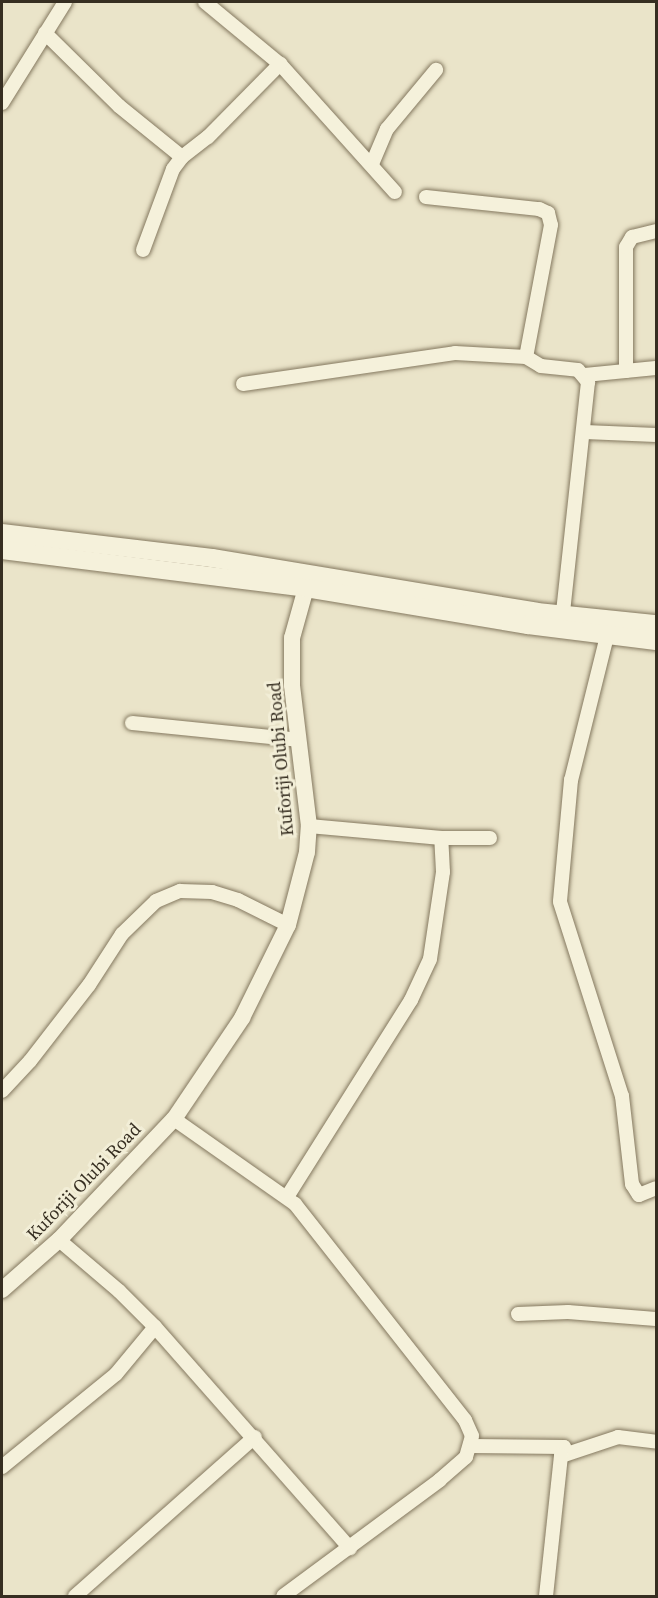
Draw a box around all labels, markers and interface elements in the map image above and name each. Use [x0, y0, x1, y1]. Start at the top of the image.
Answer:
street label: Kuforiji Olubi Road [263, 681, 299, 837]
street label: Kuforiji Olubi Road [22, 1119, 146, 1245]

